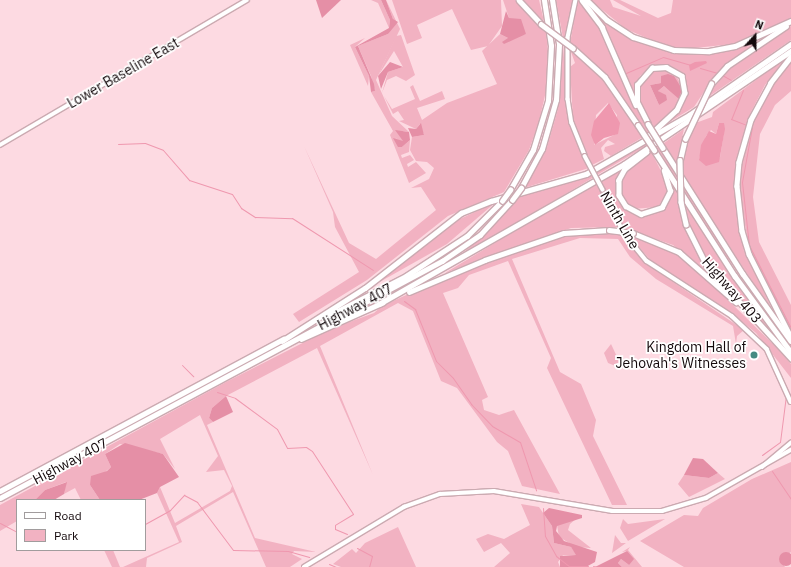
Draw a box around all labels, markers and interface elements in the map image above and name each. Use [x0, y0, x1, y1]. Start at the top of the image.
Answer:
north arrow [735, 16, 775, 56]
text: N [753, 17, 766, 33]
street label: Lower Baseline East [64, 34, 182, 112]
street label: Ninth Line [597, 188, 643, 252]
street label: Highway 403 [699, 253, 765, 327]
street label: Highway 407 [315, 280, 395, 334]
place label: Kingdom Hall of Jehovah's Witnesses [615, 339, 746, 372]
marker: Kingdom Hall of Jehovah's Witnesses [749, 350, 759, 360]
street label: Highway 407 [30, 434, 110, 488]
legend [16, 499, 146, 551]
text: Road [54, 508, 82, 523]
text: Park [54, 528, 78, 543]

